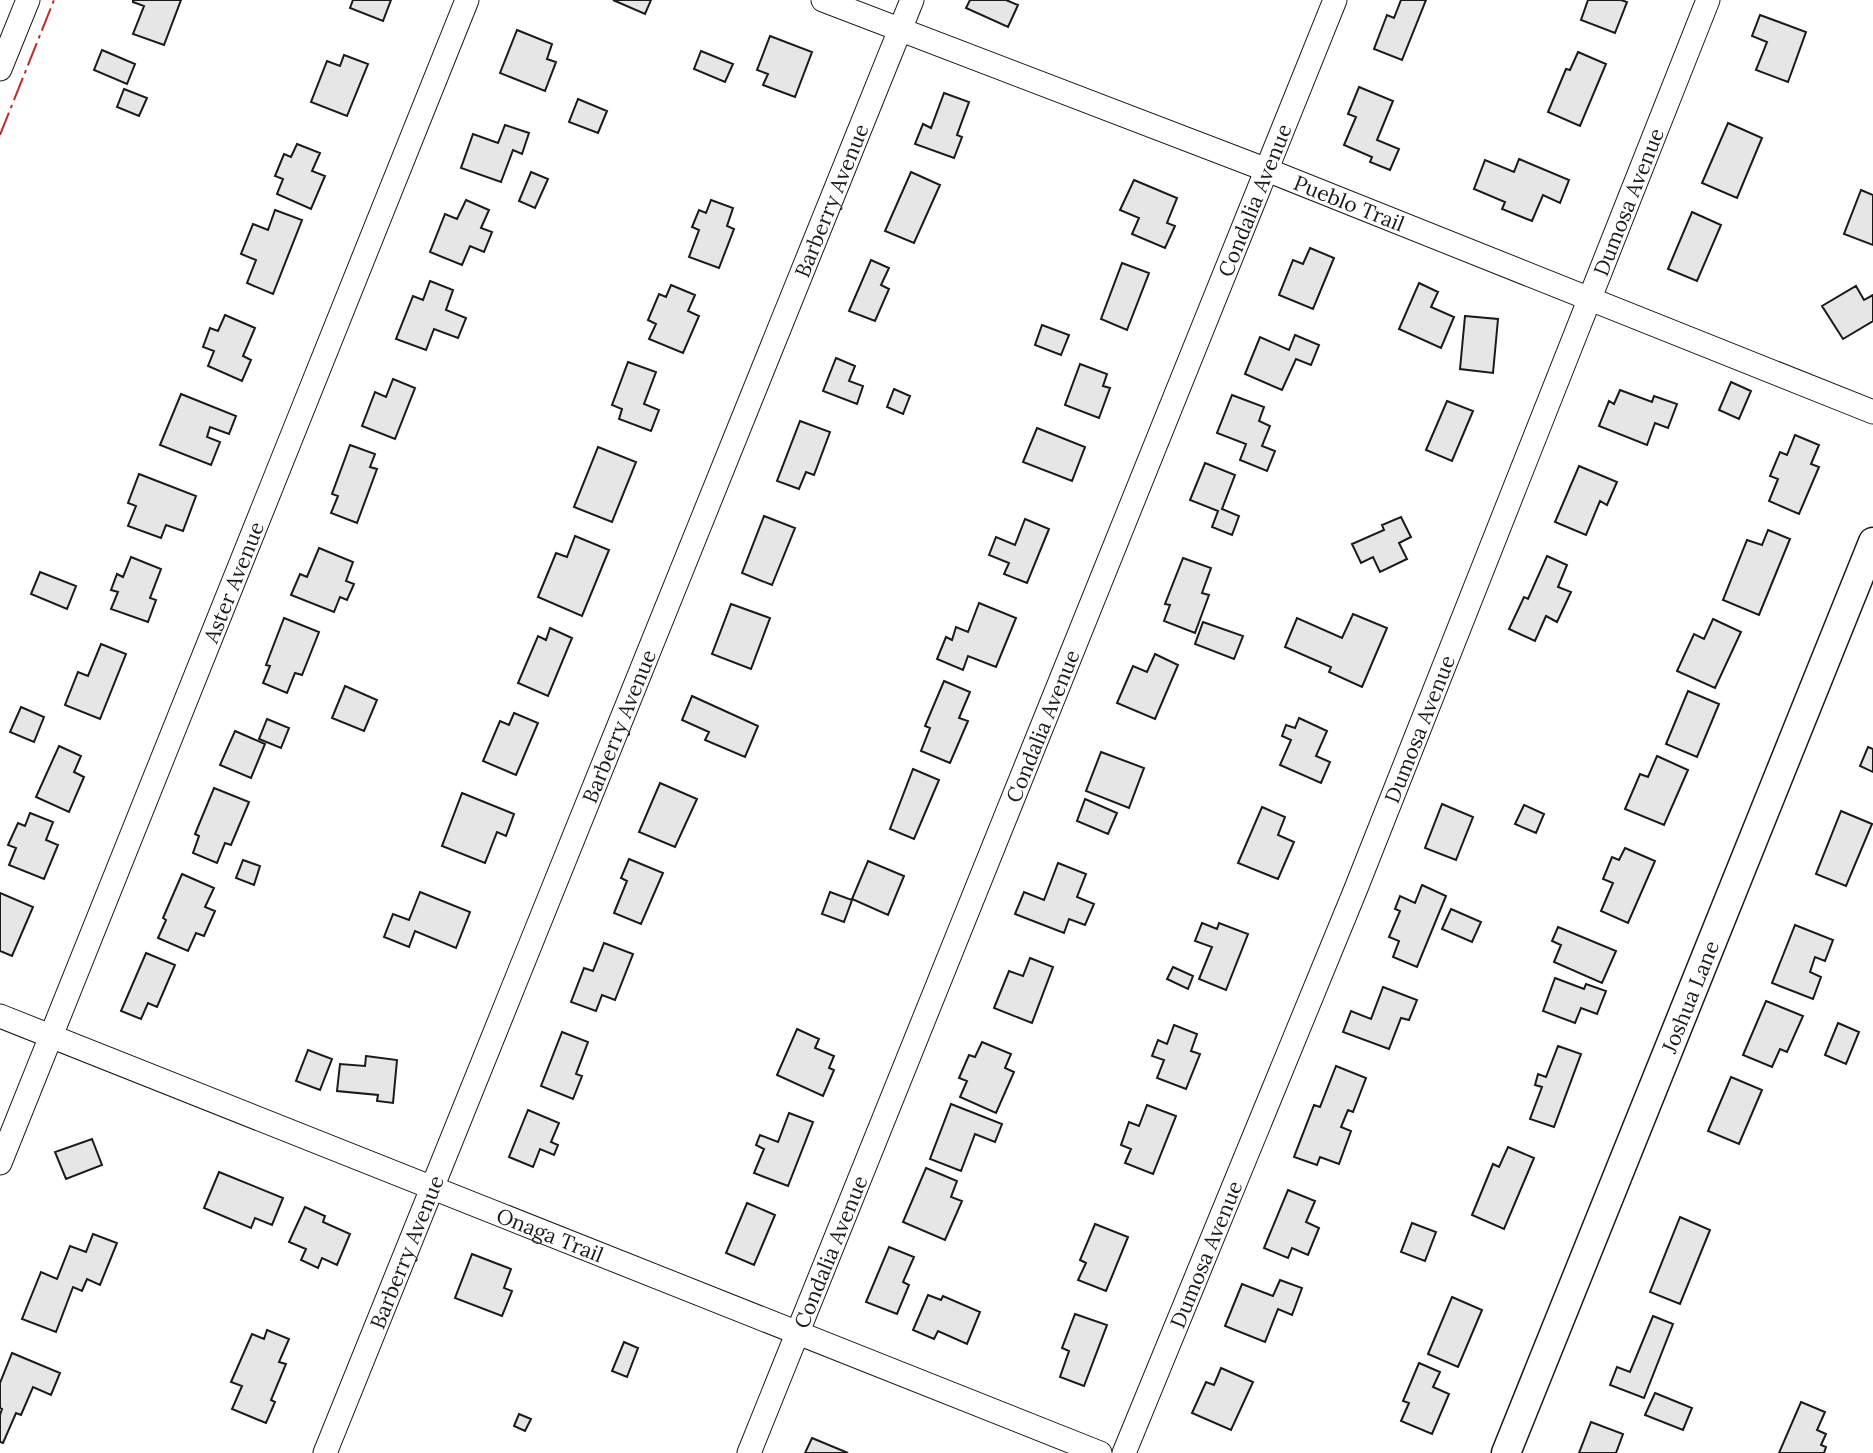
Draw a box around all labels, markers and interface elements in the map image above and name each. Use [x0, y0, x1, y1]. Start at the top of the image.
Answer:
street label: Barberry Avenue [788, 120, 874, 281]
street label: Condalia Avenue [1211, 120, 1297, 280]
street label: Dumosa Avenue [1587, 124, 1669, 280]
street label: Pueblo Trail [1290, 169, 1409, 237]
street label: Aster Avenue [196, 517, 270, 648]
street label: Barberry Avenue [576, 645, 662, 807]
street label: Condalia Avenue [999, 646, 1085, 806]
street label: Dumosa Avenue [1378, 651, 1461, 807]
street label: Joshua Lane [1655, 936, 1725, 1058]
street label: Barberry Avenue [363, 1171, 449, 1332]
street label: Condalia Avenue [787, 1171, 873, 1332]
street label: Dumosa Avenue [1163, 1177, 1248, 1332]
street label: Onaga Trail [493, 1201, 608, 1268]

